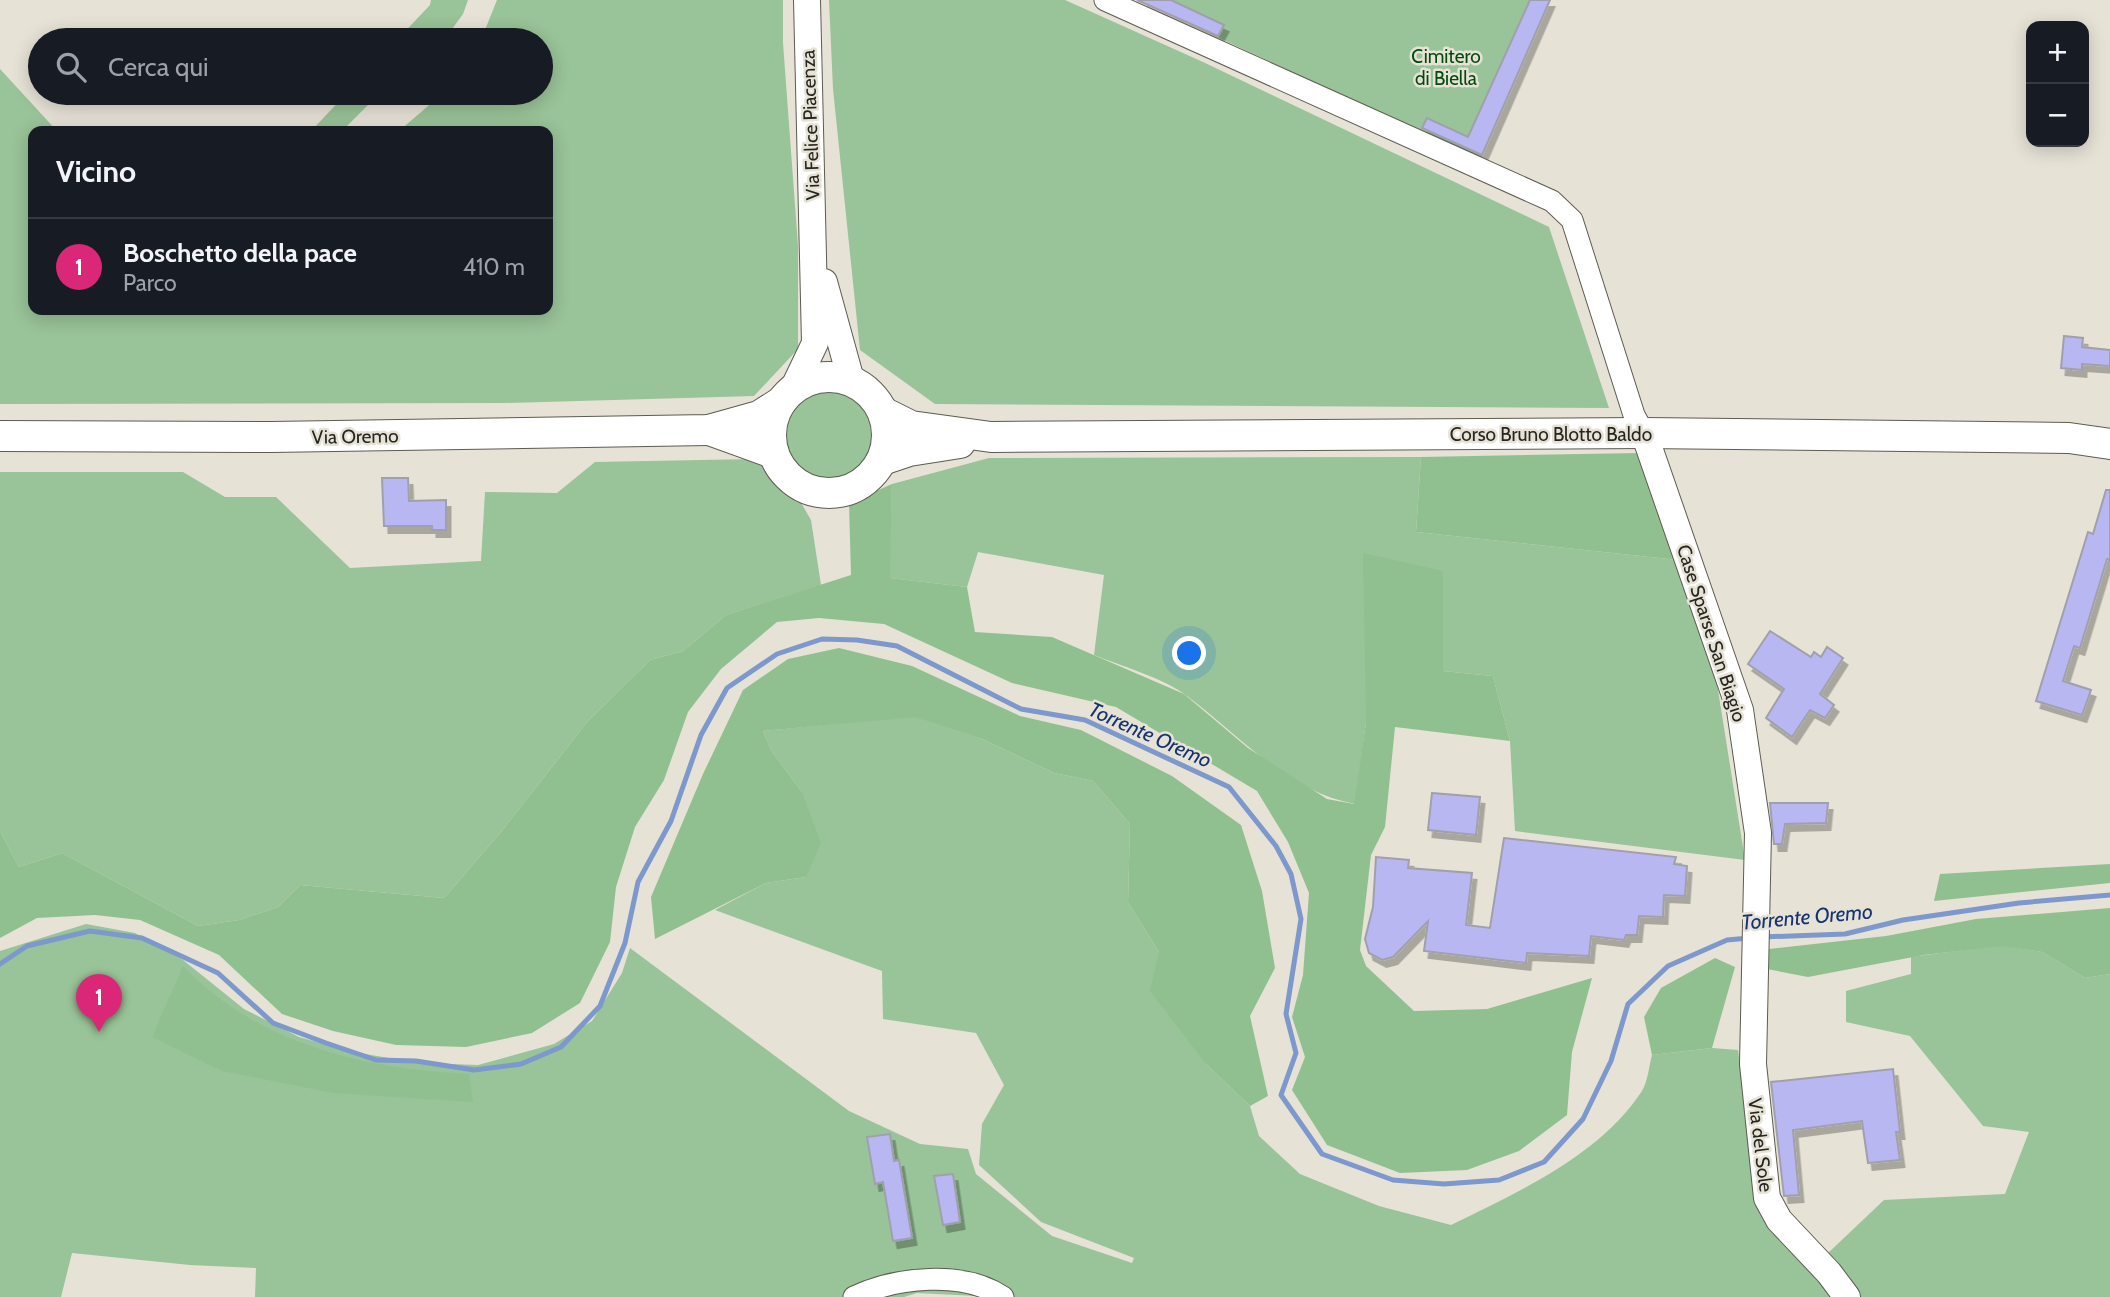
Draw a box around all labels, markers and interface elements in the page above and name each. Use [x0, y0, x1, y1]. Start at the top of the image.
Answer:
map controls [2026, 21, 2089, 147]
button: + [2026, 21, 2089, 84]
search box [28, 28, 553, 105]
park label: Cimitero di Biella [1411, 45, 1481, 90]
icon: search [52, 48, 90, 86]
street label: Via Felice Piacenza [796, 49, 825, 201]
text: Cerca qui [108, 51, 209, 83]
button: − [2026, 84, 2089, 147]
text: Vicino [56, 153, 136, 190]
text: Boschetto della pace [123, 237, 357, 269]
text: 1 [75, 253, 83, 281]
text: 410 m [463, 253, 525, 281]
text: Parco [123, 269, 177, 297]
street label: Corso Bruno Blotto Baldo [1450, 423, 1652, 446]
street label: Via Oremo [311, 424, 399, 449]
street label: Case Sparse San Biagio [1672, 542, 1751, 725]
your location [1172, 636, 1206, 670]
water label: Torrente Oremo [1085, 696, 1215, 773]
water label: Torrente Oremo [1740, 898, 1874, 935]
pin: 1 [76, 974, 122, 1032]
street label: Via del Sole [1743, 1097, 1778, 1194]

